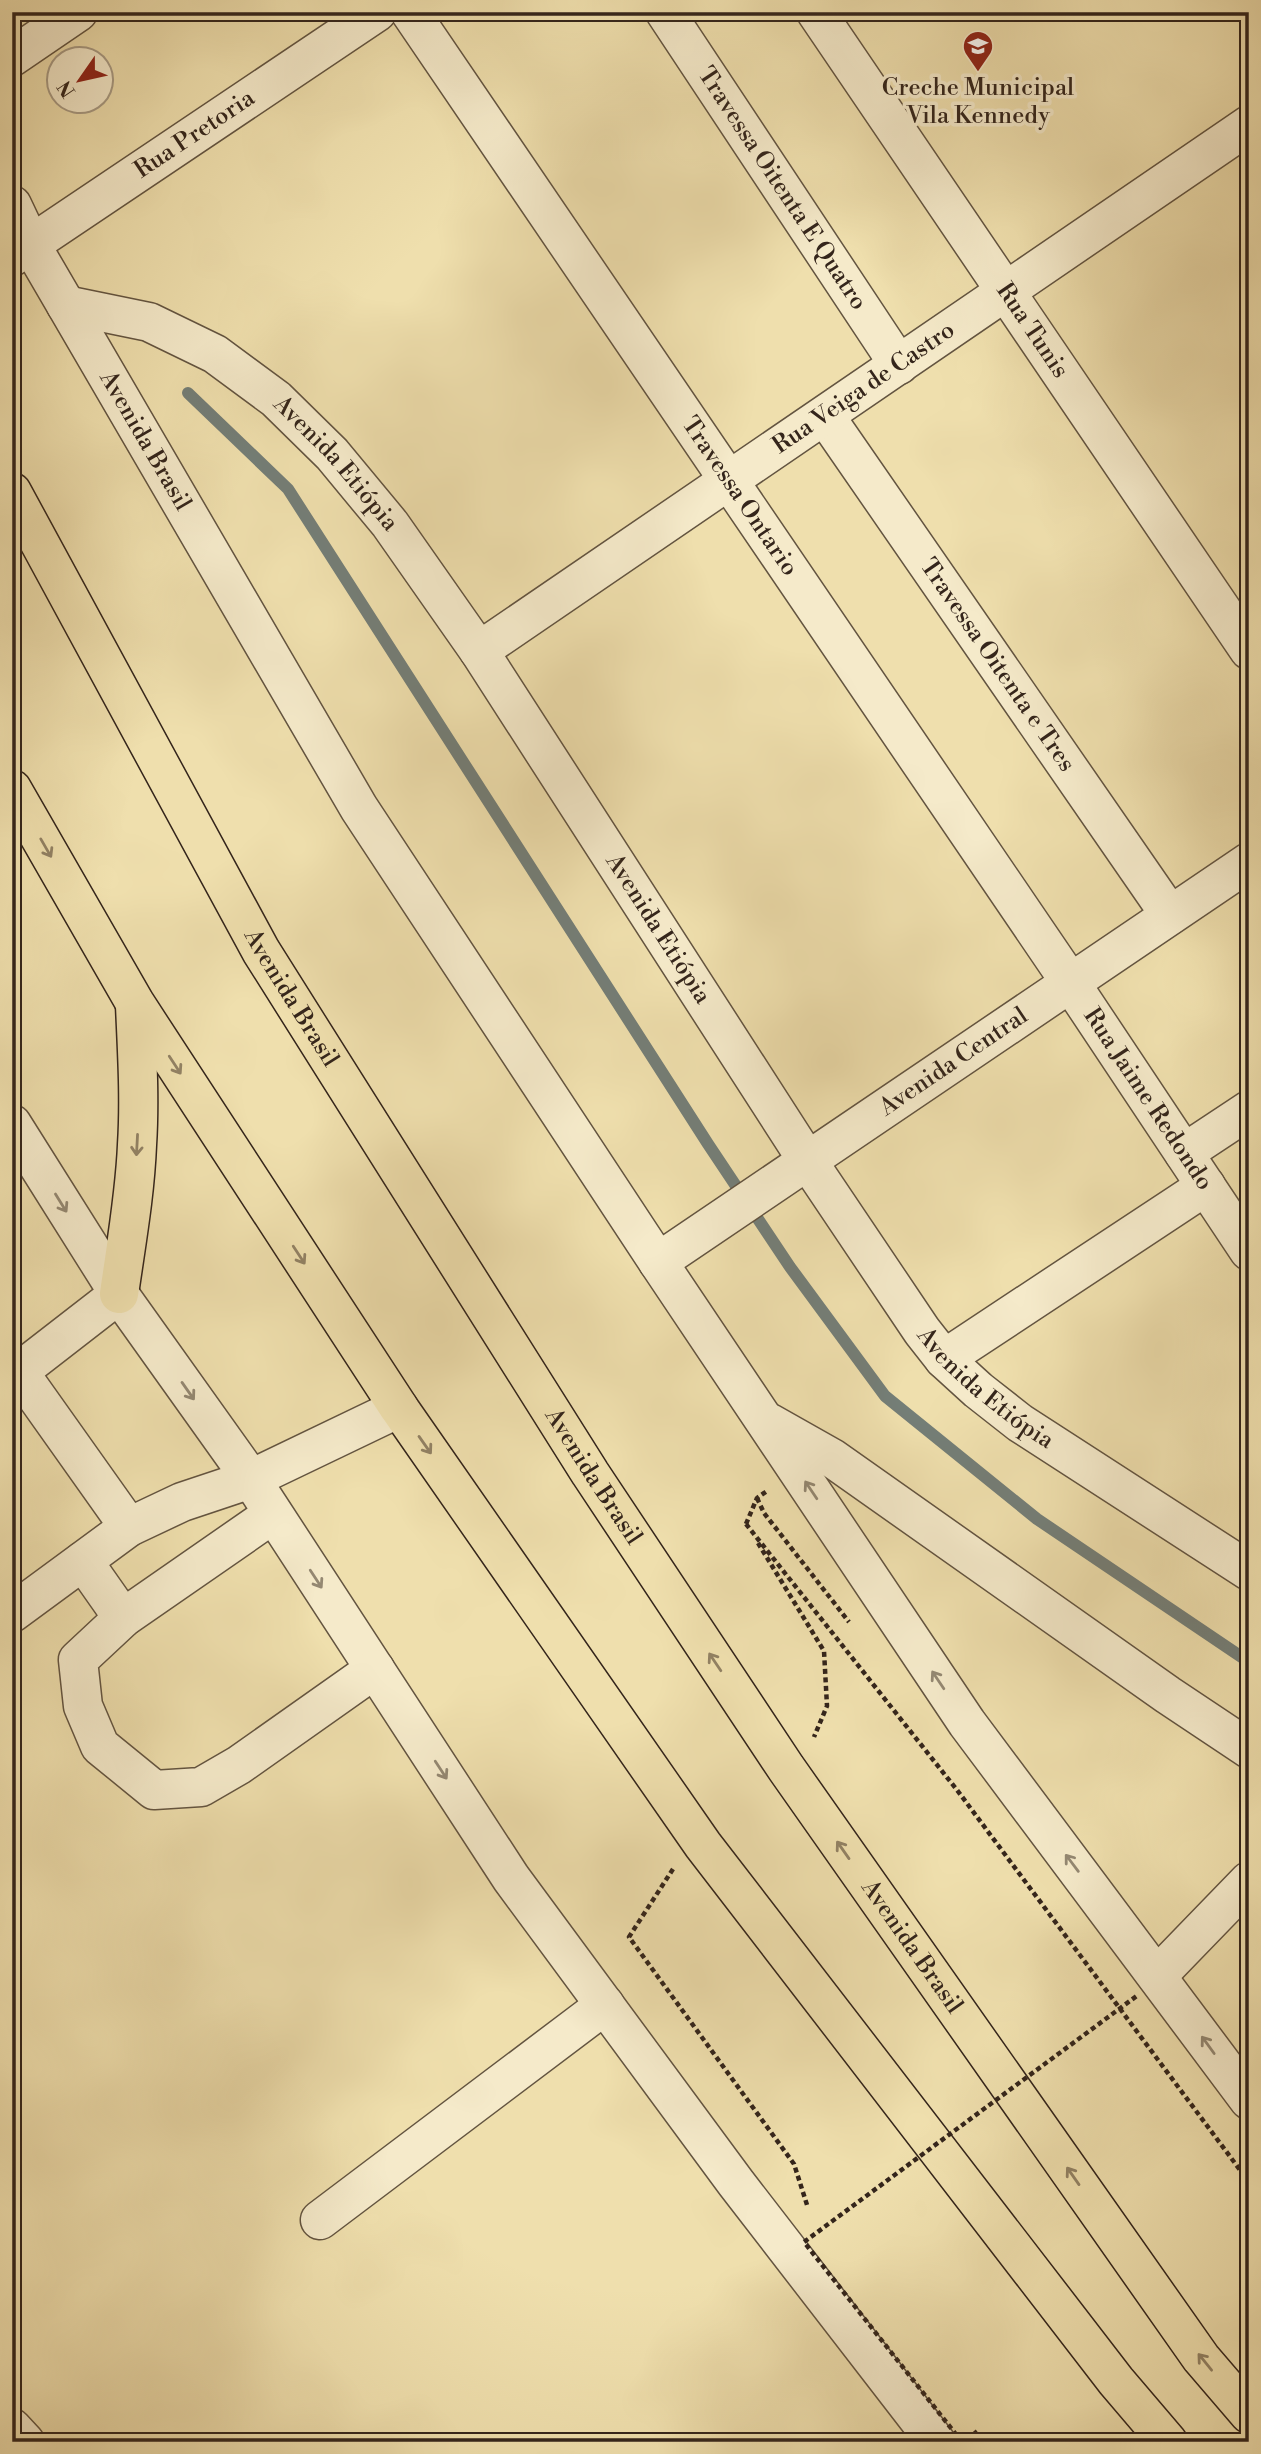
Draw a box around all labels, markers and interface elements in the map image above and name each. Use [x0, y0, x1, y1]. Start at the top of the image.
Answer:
school or university icon: Creche Municipal Vila Kennedy [961, 29, 995, 73]
north arrow [46, 46, 116, 116]
street label: Travessa Oitenta E Quatro [691, 61, 873, 316]
place label: Creche Municipal Vila Kennedy [882, 73, 1074, 131]
text: N [53, 76, 81, 102]
street label: Rua Pretoria [129, 83, 261, 186]
street label: Rua Tunis [989, 277, 1075, 384]
street label: Rua Veiga de Castro [767, 315, 961, 461]
street label: Avenida Brasil [92, 365, 198, 516]
street label: Avenida Etiópia [266, 389, 405, 538]
street label: Travessa Ontario [675, 411, 804, 582]
street label: Travessa Oitenta e Tres [913, 553, 1082, 778]
one-way arrow [39, 838, 53, 858]
street label: Avenida Etiópia [598, 847, 718, 1010]
street label: Avenida Brasil [237, 923, 345, 1073]
street label: Avenida Central [873, 1001, 1034, 1123]
street label: Rua Jaime Redondo [1077, 1002, 1219, 1196]
one-way arrow [168, 1055, 183, 1074]
one-way arrow [130, 1133, 143, 1156]
one-way arrow [54, 1193, 69, 1212]
one-way arrow [293, 1245, 307, 1265]
street label: Avenida Etiópia [909, 1321, 1060, 1456]
one-way arrow [181, 1381, 196, 1400]
street label: Avenida Brasil [538, 1402, 649, 1551]
one-way arrow [418, 1435, 432, 1454]
one-way arrow [804, 1481, 818, 1501]
one-way arrow [310, 1569, 324, 1589]
one-way arrow [708, 1653, 723, 1672]
one-way arrow [931, 1670, 945, 1690]
one-way arrow [434, 1760, 448, 1779]
one-way arrow [836, 1841, 850, 1860]
one-way arrow [1065, 1854, 1080, 1873]
street label: Avenida Brasil [854, 1873, 969, 2020]
one-way arrow [1201, 2037, 1216, 2055]
one-way arrow [1066, 2167, 1080, 2186]
one-way arrow [1197, 2353, 1212, 2371]

